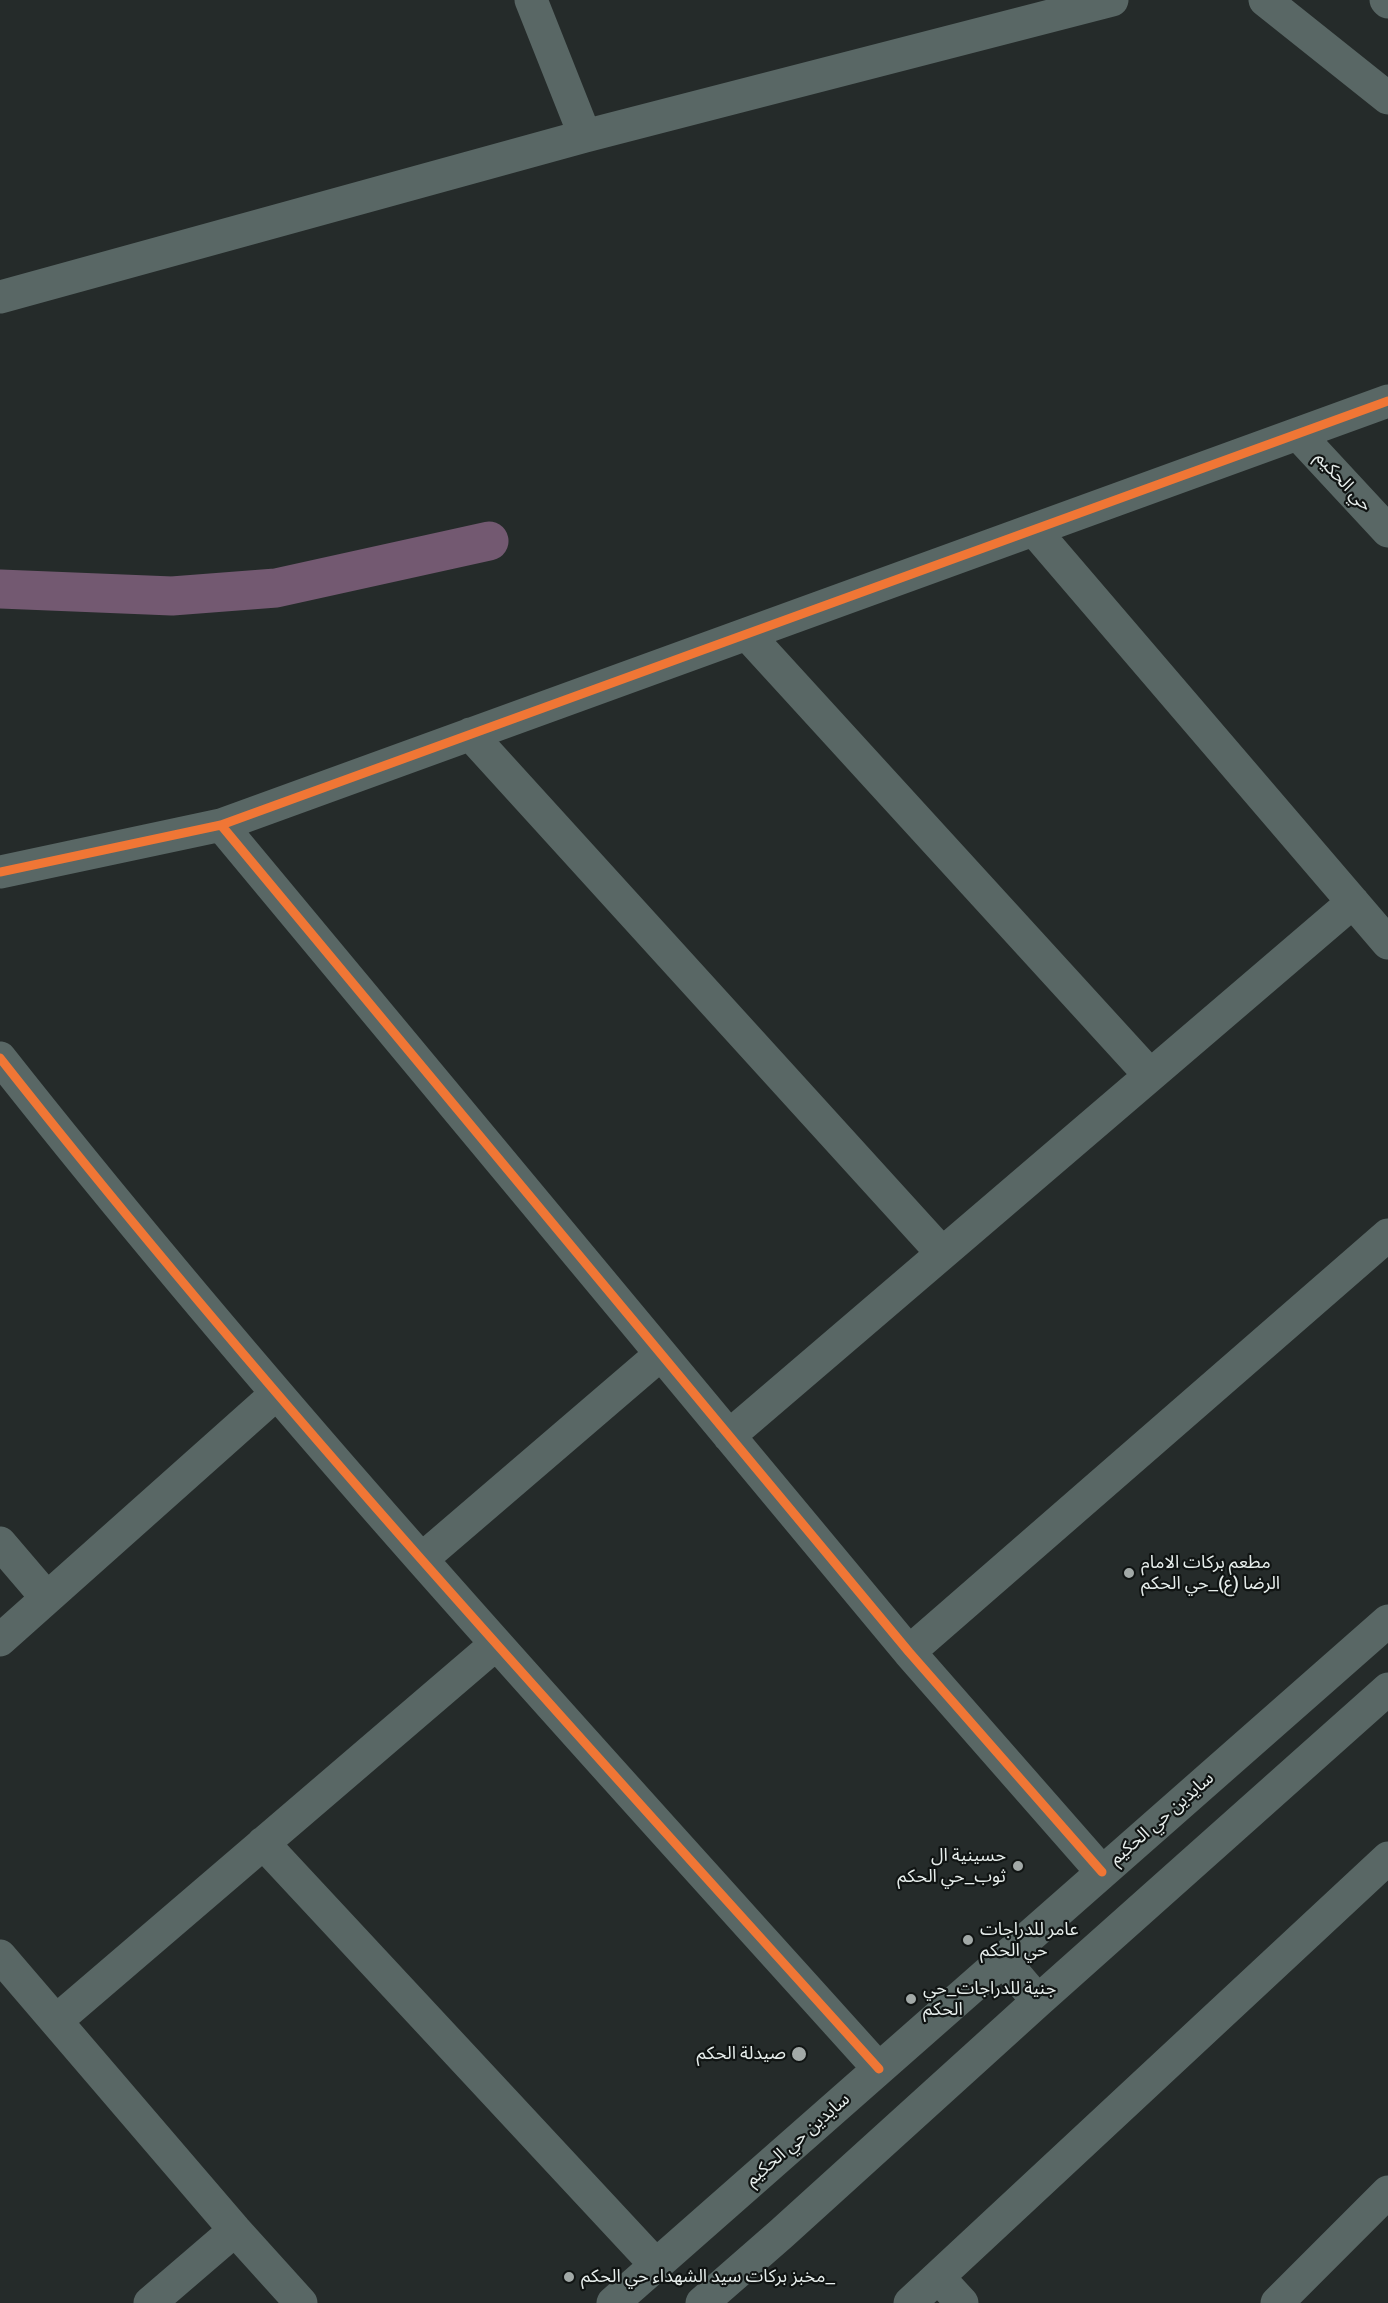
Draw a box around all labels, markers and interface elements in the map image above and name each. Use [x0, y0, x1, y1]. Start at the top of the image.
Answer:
street label: حي الحكيم [1310, 447, 1376, 517]
place label: مطعم بركات الامام الرضا (ع)_حي الحكم [1141, 1552, 1280, 1594]
marker: مطعم بركات الامام الرضا (ع)_حي الحكم [1122, 1566, 1136, 1580]
street label: سايدين حي الحكيم [1105, 1768, 1219, 1870]
place label: حسينية ال ثوب_حي الحكم [897, 1845, 1006, 1888]
marker: حسينية ال ثوب_حي الحكم [1011, 1859, 1025, 1873]
place label: عامر للدراجات حي الحكم [980, 1919, 1079, 1962]
marker: عامر للدراجات حي الحكم [961, 1933, 975, 1947]
place label: جنية للدراجات_حي الحكم [923, 1978, 1056, 2020]
marker: جنية للدراجات_حي الحكم [904, 1992, 918, 2006]
place label: صيدلة الحكم [696, 2043, 786, 2065]
marker: صيدلة الحكم [790, 2045, 808, 2063]
street label: سايدين حي الحكيم [741, 2089, 855, 2191]
place label: مخبز بركات سيد الشهداء حي الحكم_ [581, 2266, 835, 2288]
marker: مخبز بركات سيد الشهداء حي الحكم_ [562, 2270, 576, 2284]

